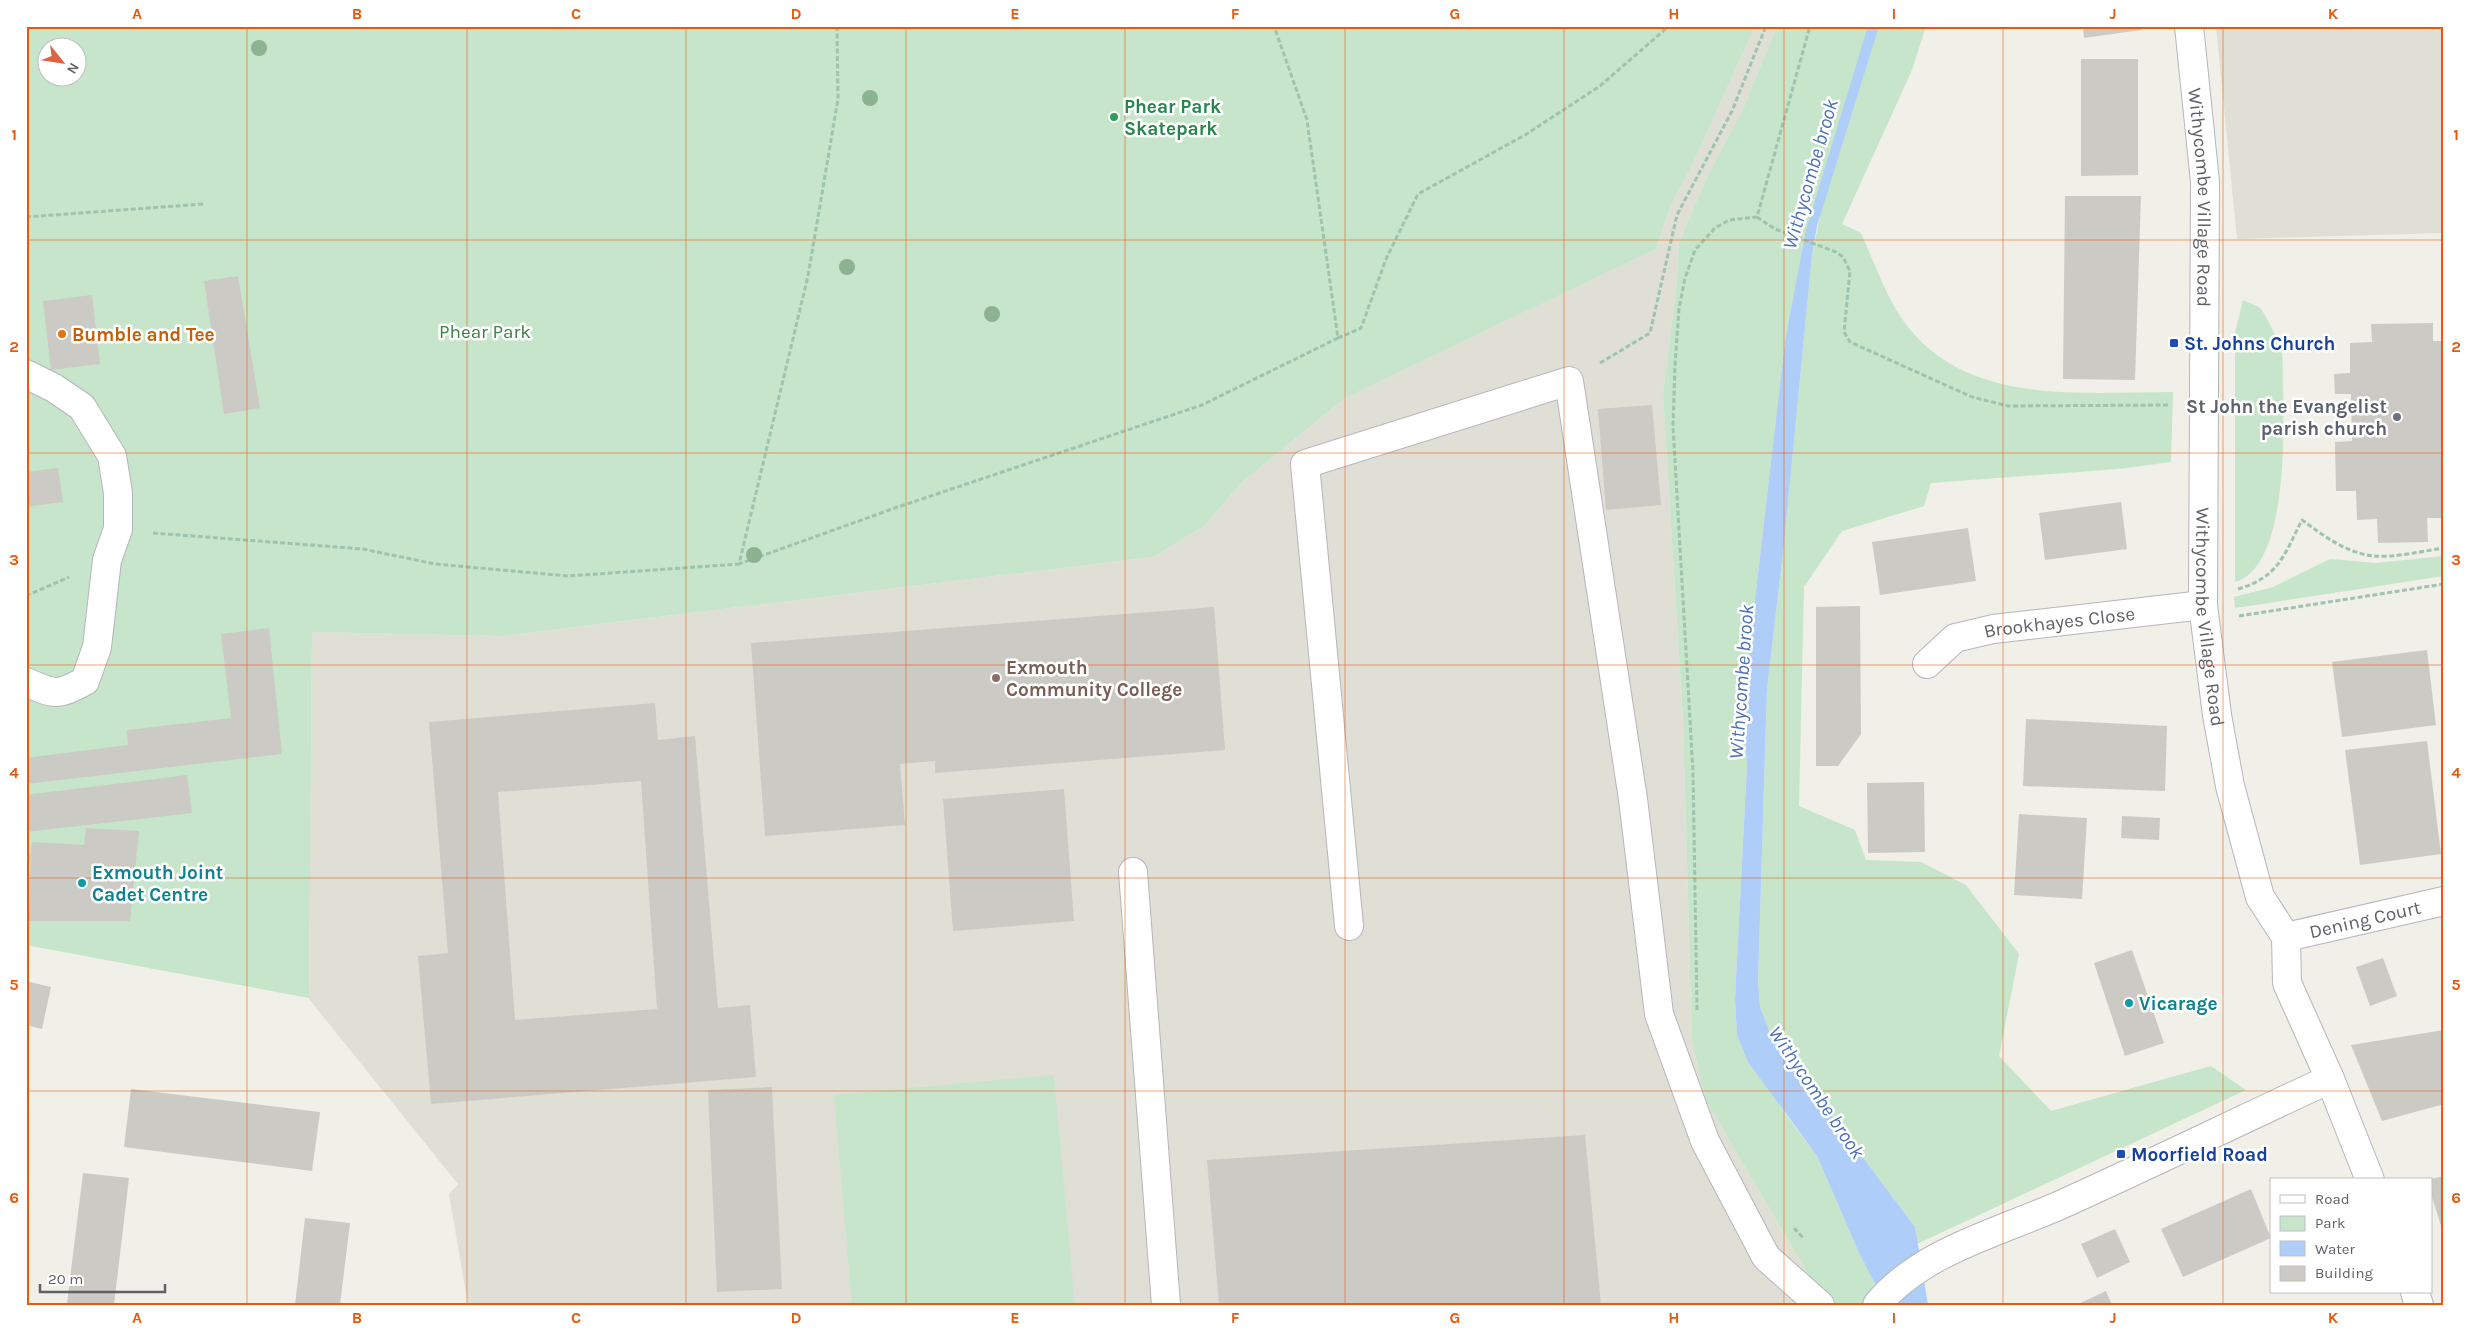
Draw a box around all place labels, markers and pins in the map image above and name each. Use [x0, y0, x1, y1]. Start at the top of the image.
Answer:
place label: Phear Park Skatepark [1124, 96, 1221, 140]
marker: Phear Park Skatepark [1108, 111, 1120, 123]
place label: Bumble and Tee [72, 324, 215, 346]
marker: Bumble and Tee [56, 328, 68, 340]
place label: St. Johns Church [2184, 333, 2335, 355]
marker: St. Johns Church [2168, 337, 2180, 349]
place label: St John the Evangelist parish church [2186, 396, 2387, 440]
marker: St John the Evangelist parish church [2391, 411, 2403, 423]
place label: Exmouth Community College [1006, 657, 1182, 701]
marker: Exmouth Community College [990, 672, 1002, 684]
place label: Exmouth Joint Cadet Centre [92, 862, 223, 906]
marker: Exmouth Joint Cadet Centre [76, 877, 88, 889]
place label: Vicarage [2139, 993, 2218, 1015]
marker: Vicarage [2123, 997, 2135, 1009]
place label: Moorfield Road [2131, 1144, 2268, 1166]
marker: Moorfield Road [2115, 1148, 2127, 1160]

